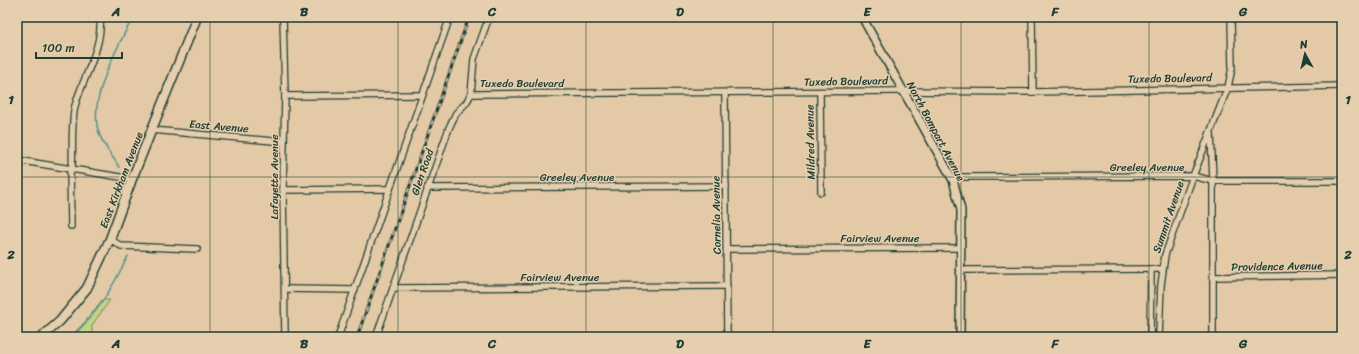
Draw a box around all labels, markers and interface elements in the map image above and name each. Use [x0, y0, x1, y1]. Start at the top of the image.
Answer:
text: A [111, 0, 120, 23]
text: B [300, 0, 309, 23]
text: C [487, 0, 497, 23]
text: D [676, 0, 684, 23]
text: E [863, 0, 872, 23]
text: F [1050, 0, 1059, 23]
text: G [1238, 0, 1248, 23]
scale bar [36, 34, 122, 60]
north arrow [1285, 34, 1325, 74]
text: N [1298, 35, 1309, 55]
text: 100 m [42, 37, 75, 59]
street label: Tuxedo Boulevard [1128, 68, 1213, 89]
street label: Tuxedo Boulevard [804, 71, 889, 92]
street label: Tuxedo Boulevard [480, 74, 565, 93]
street label: North Bompart Avenue [901, 78, 970, 185]
text: 1 [8, 88, 14, 111]
text: 1 [1345, 88, 1351, 111]
street label: Mildred Avenue [800, 104, 821, 180]
street label: East Avenue [188, 114, 250, 139]
street label: East Kirkham Avenue [94, 128, 149, 231]
street label: Lafayette Avenue [265, 134, 284, 220]
street label: Glen Road [406, 145, 440, 198]
street label: Greeley Avenue [1110, 158, 1185, 177]
street label: Greeley Avenue [540, 168, 615, 187]
street label: Cornelia Avenue [706, 175, 727, 254]
street label: Summit Avenue [1147, 178, 1190, 256]
street label: Fairview Avenue [841, 229, 920, 248]
text: 2 [6, 243, 15, 266]
text: 2 [1343, 243, 1352, 266]
street label: Providence Avenue [1231, 256, 1323, 277]
street label: Fairview Avenue [521, 268, 600, 287]
text: A [111, 332, 120, 354]
text: B [300, 332, 309, 354]
text: C [487, 332, 497, 354]
text: D [676, 332, 684, 354]
text: E [863, 332, 872, 354]
text: F [1050, 332, 1059, 354]
text: G [1238, 332, 1248, 354]

